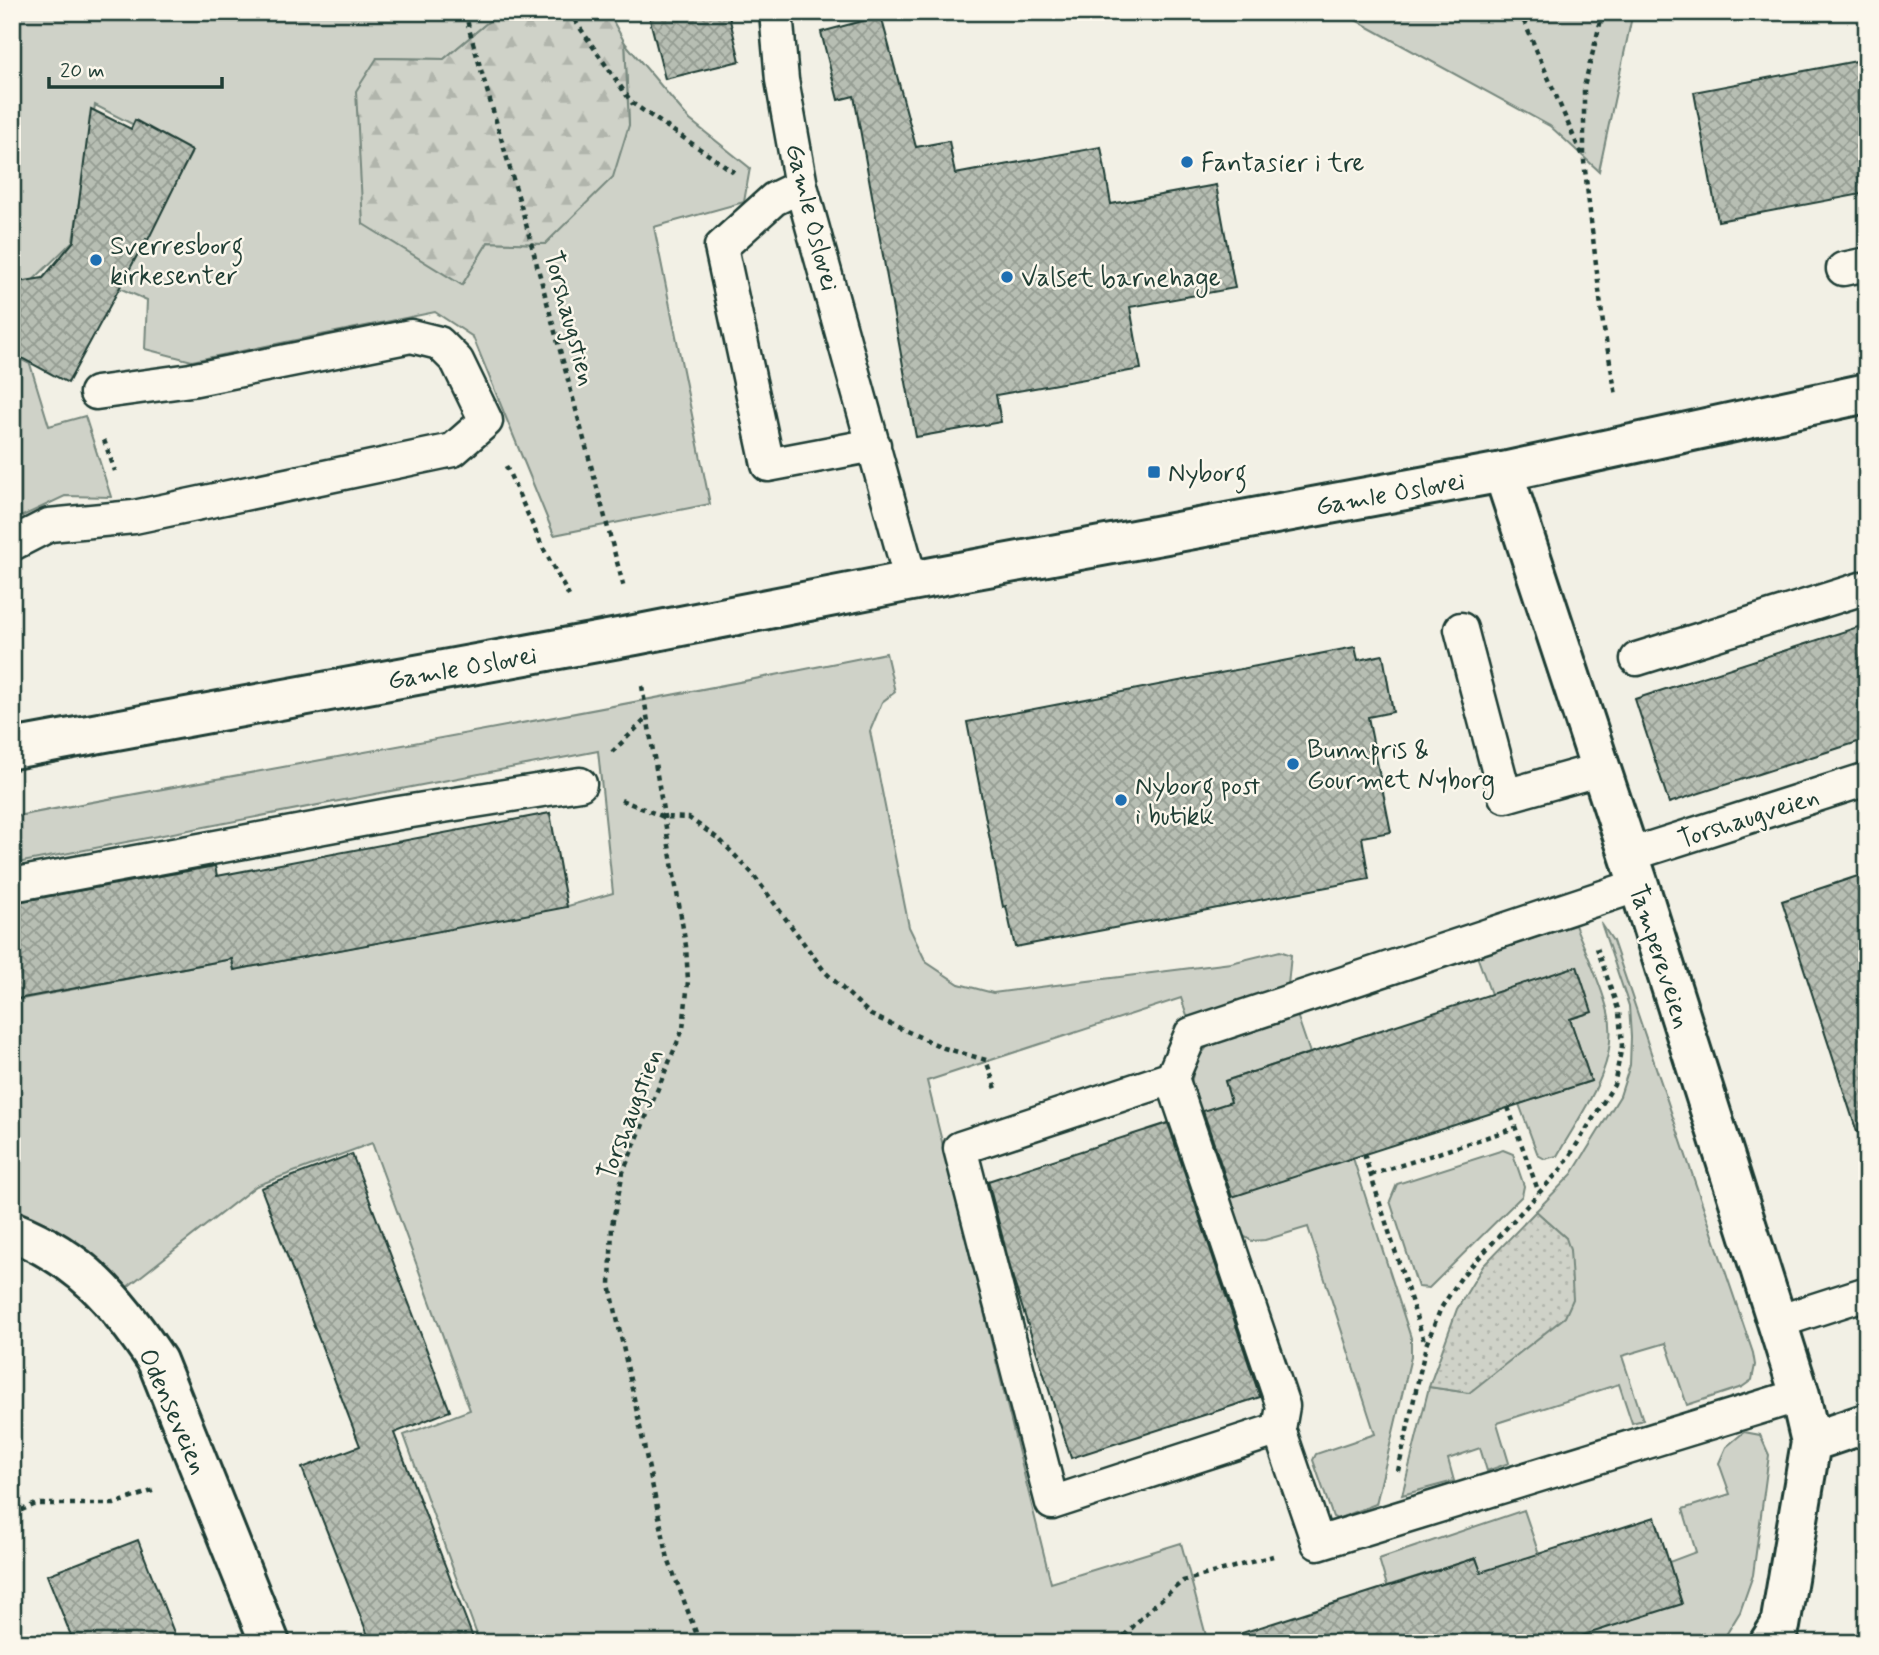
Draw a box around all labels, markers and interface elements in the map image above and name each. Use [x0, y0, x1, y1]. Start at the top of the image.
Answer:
scale bar [49, 46, 222, 90]
text: 20 m [60, 57, 105, 85]
street label: Gamle Oslovei [776, 140, 846, 295]
place label: Fantasier i tre [1201, 147, 1365, 181]
marker: Fantasier i tre [1179, 154, 1195, 170]
place label: Sverresborg kirkesenter [110, 230, 243, 294]
street label: Torshaugstien [535, 247, 603, 390]
marker: Sverresborg kirkesenter [88, 252, 104, 268]
place label: Valset barnehage [1021, 262, 1221, 298]
marker: Valset barnehage [999, 269, 1015, 285]
place label: Nyborg [1168, 457, 1247, 494]
marker: Nyborg [1146, 464, 1162, 480]
street label: Gamle Oslovei [1313, 465, 1468, 525]
street label: Gamle Oslovei [385, 639, 540, 699]
place label: Bunnpris & Gourmet Nyborg [1307, 734, 1495, 800]
marker: Bunnpris & Gourmet Nyborg [1285, 756, 1301, 772]
place label: Nyborg post i butikk [1135, 770, 1260, 834]
street label: Torshaugveien [1674, 780, 1823, 858]
marker: Nyborg post i butikk [1113, 792, 1129, 808]
street label: Tampereveien [1620, 880, 1698, 1033]
street label: Torshaugstien [590, 1044, 672, 1185]
street label: Odenseveien [129, 1344, 215, 1480]

